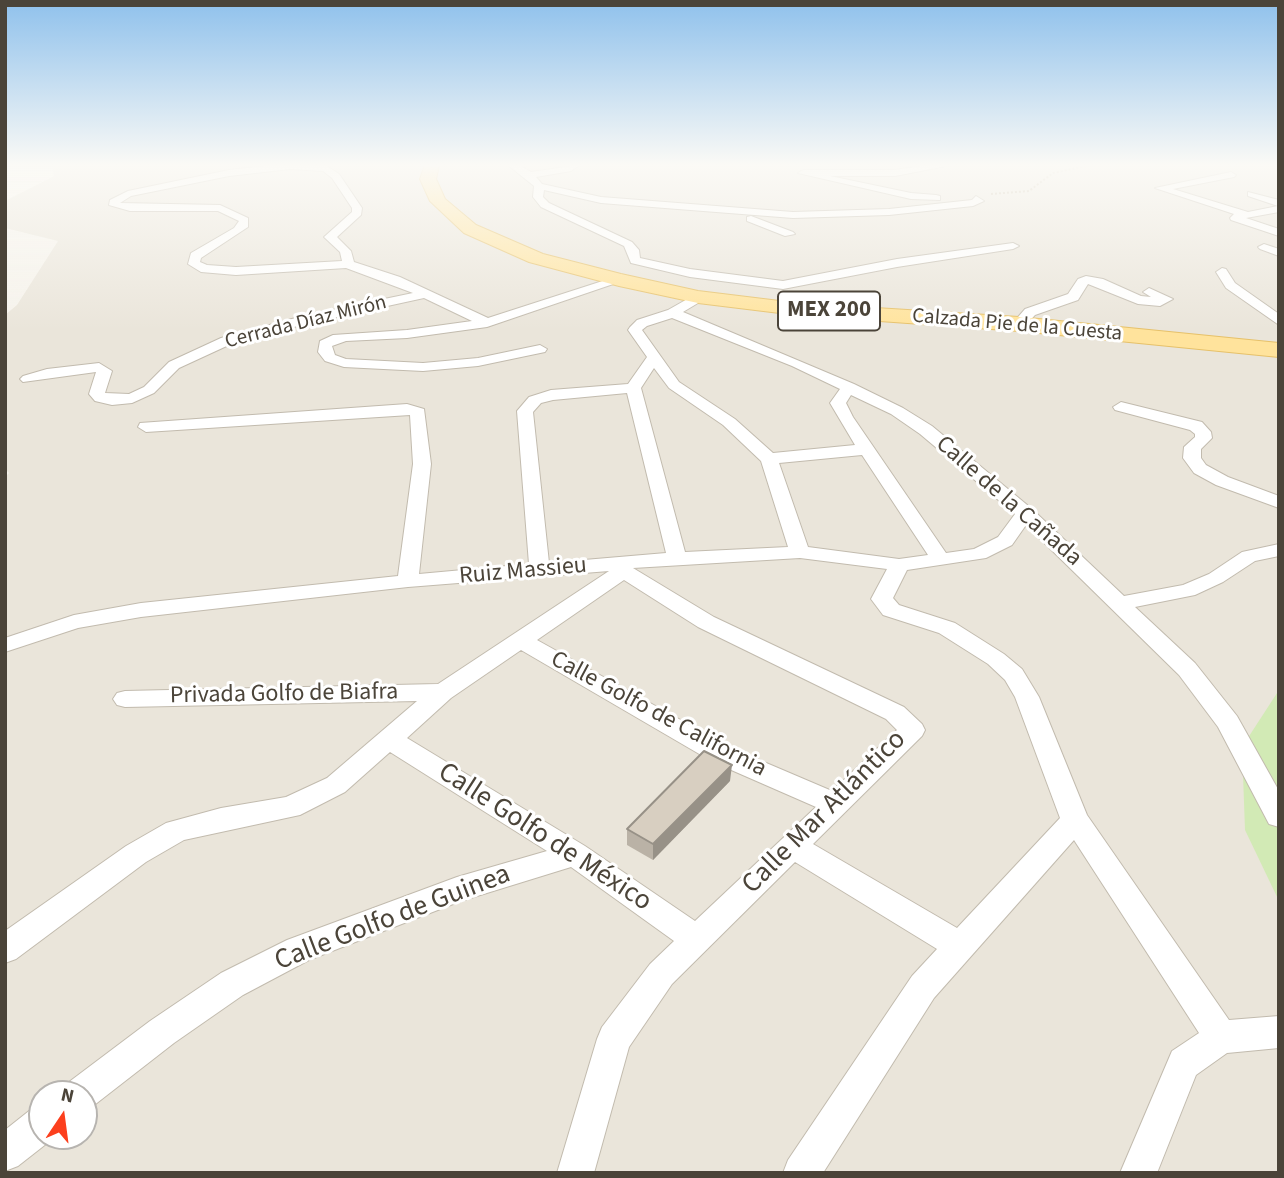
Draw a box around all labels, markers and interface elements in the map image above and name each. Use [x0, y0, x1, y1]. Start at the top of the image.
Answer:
street label: Cerrada Díaz Mirón [223, 291, 389, 355]
road number: MEX 200 [778, 292, 880, 330]
street label: Calzada Pie de la Cuesta [911, 304, 1123, 348]
street label: Calle de la Cañada [929, 431, 1087, 573]
street label: Ruiz Massieu [458, 552, 588, 592]
street label: Calle Golfo de California [545, 646, 771, 784]
street label: Privada Golfo de Biafra [170, 679, 398, 711]
street label: Calle Mar Atlántico [736, 724, 914, 902]
street label: Calle Golfo de México [431, 756, 657, 920]
street label: Calle Golfo de Guinea [271, 859, 515, 979]
north arrow [28, 1080, 98, 1150]
text: N [58, 1081, 77, 1111]

